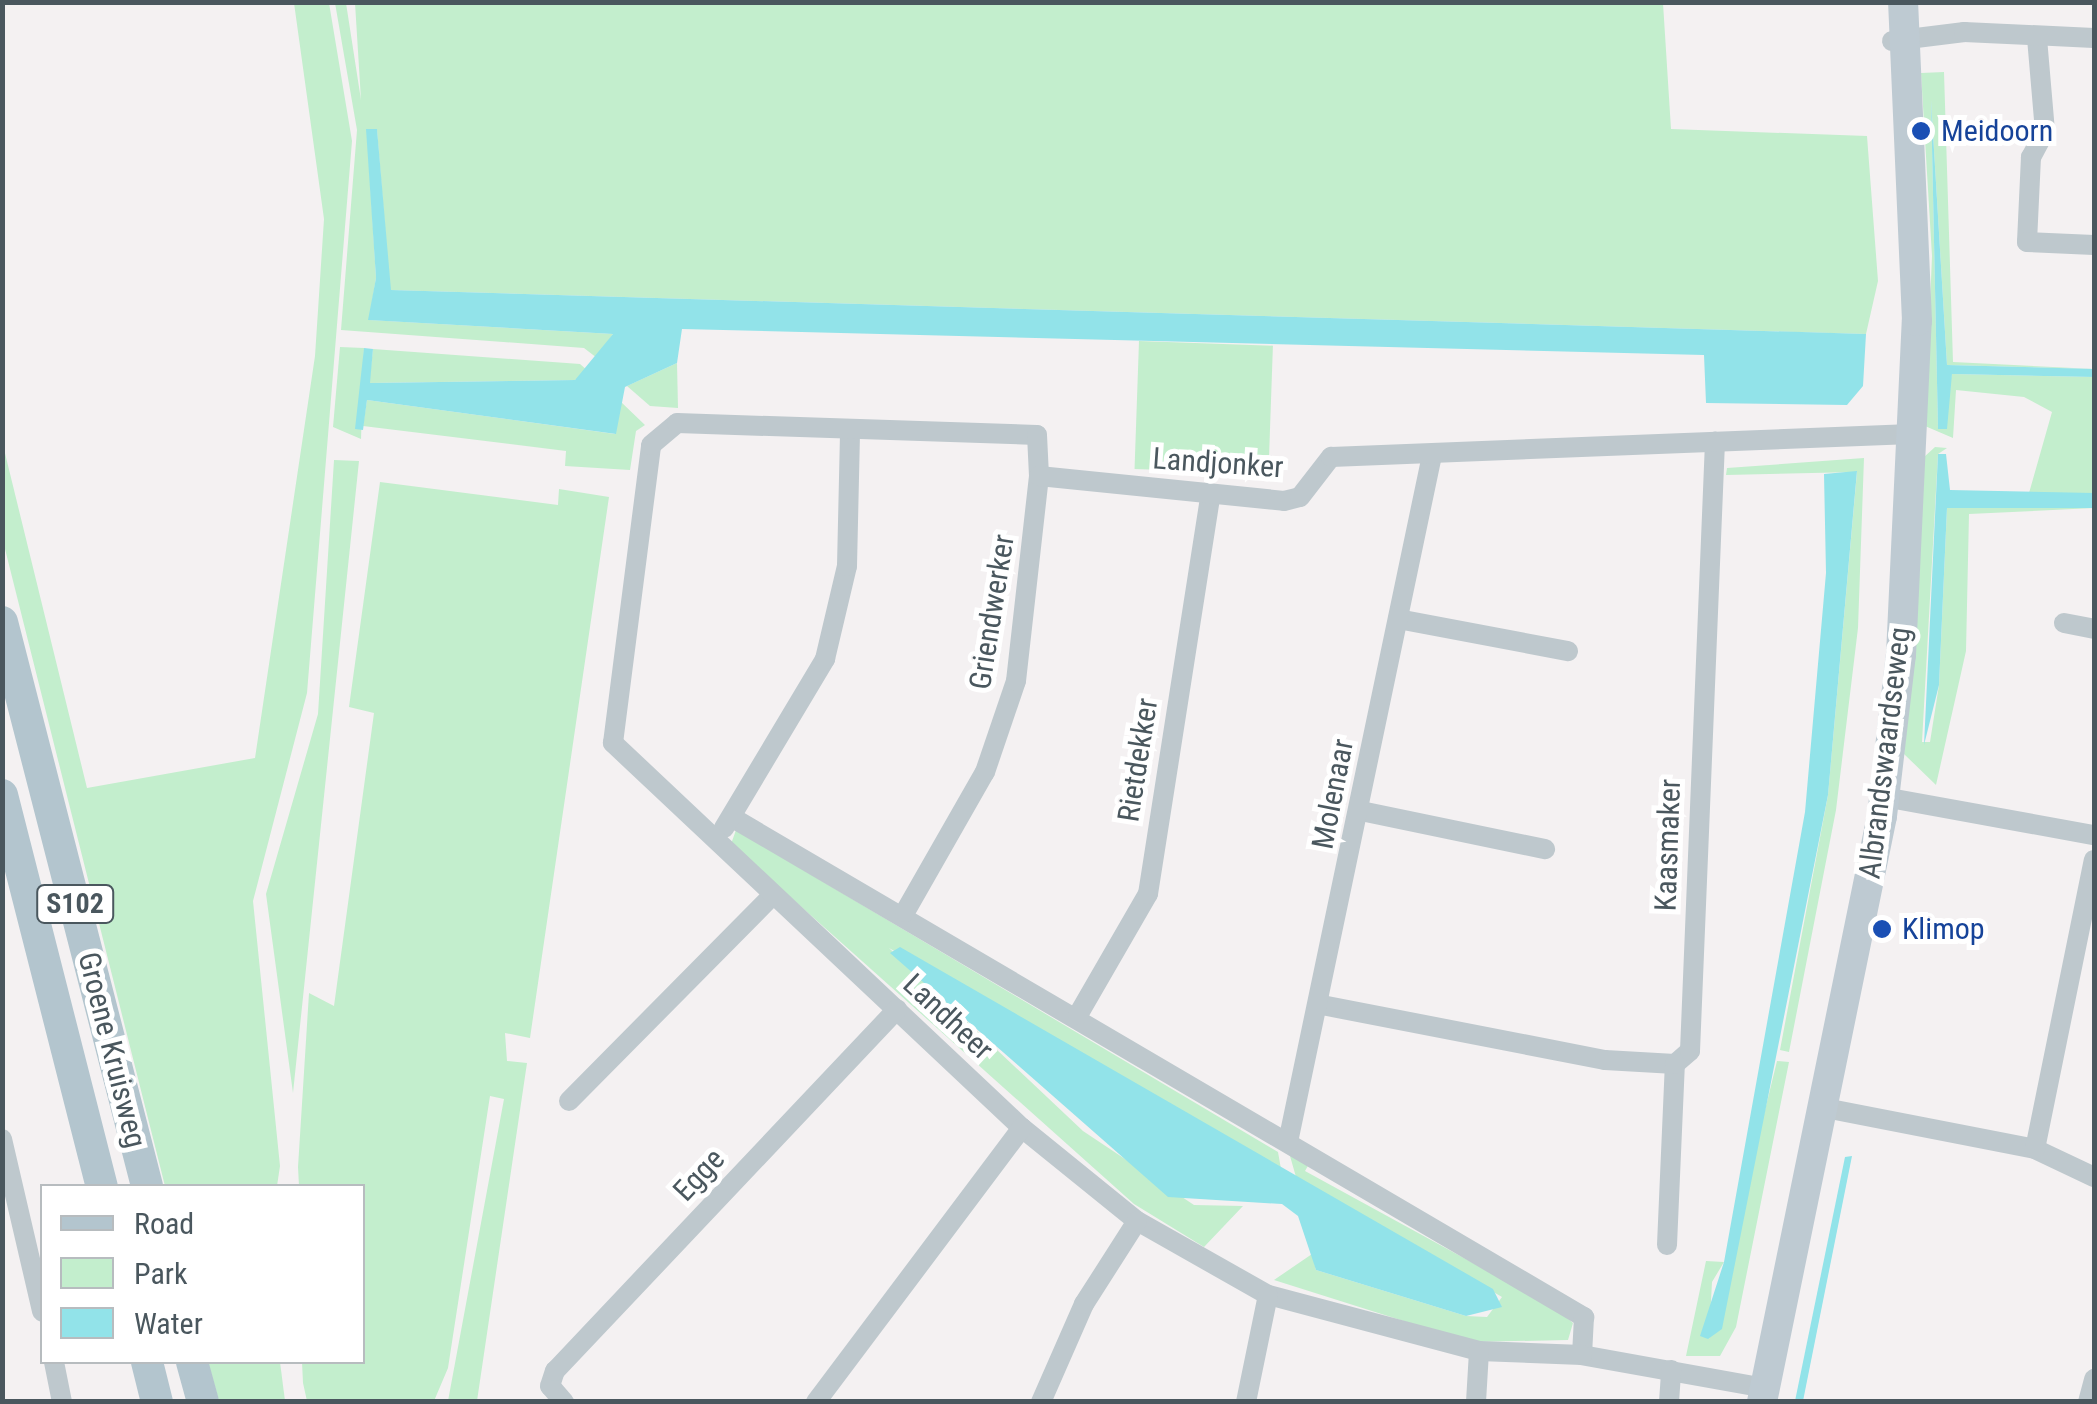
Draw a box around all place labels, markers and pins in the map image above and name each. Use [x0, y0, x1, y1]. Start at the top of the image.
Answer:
place label: Meidoorn [1941, 113, 2053, 149]
marker: Meidoorn [1910, 120, 1932, 142]
place label: Klimop [1902, 911, 1985, 947]
marker: Klimop [1871, 918, 1893, 940]

